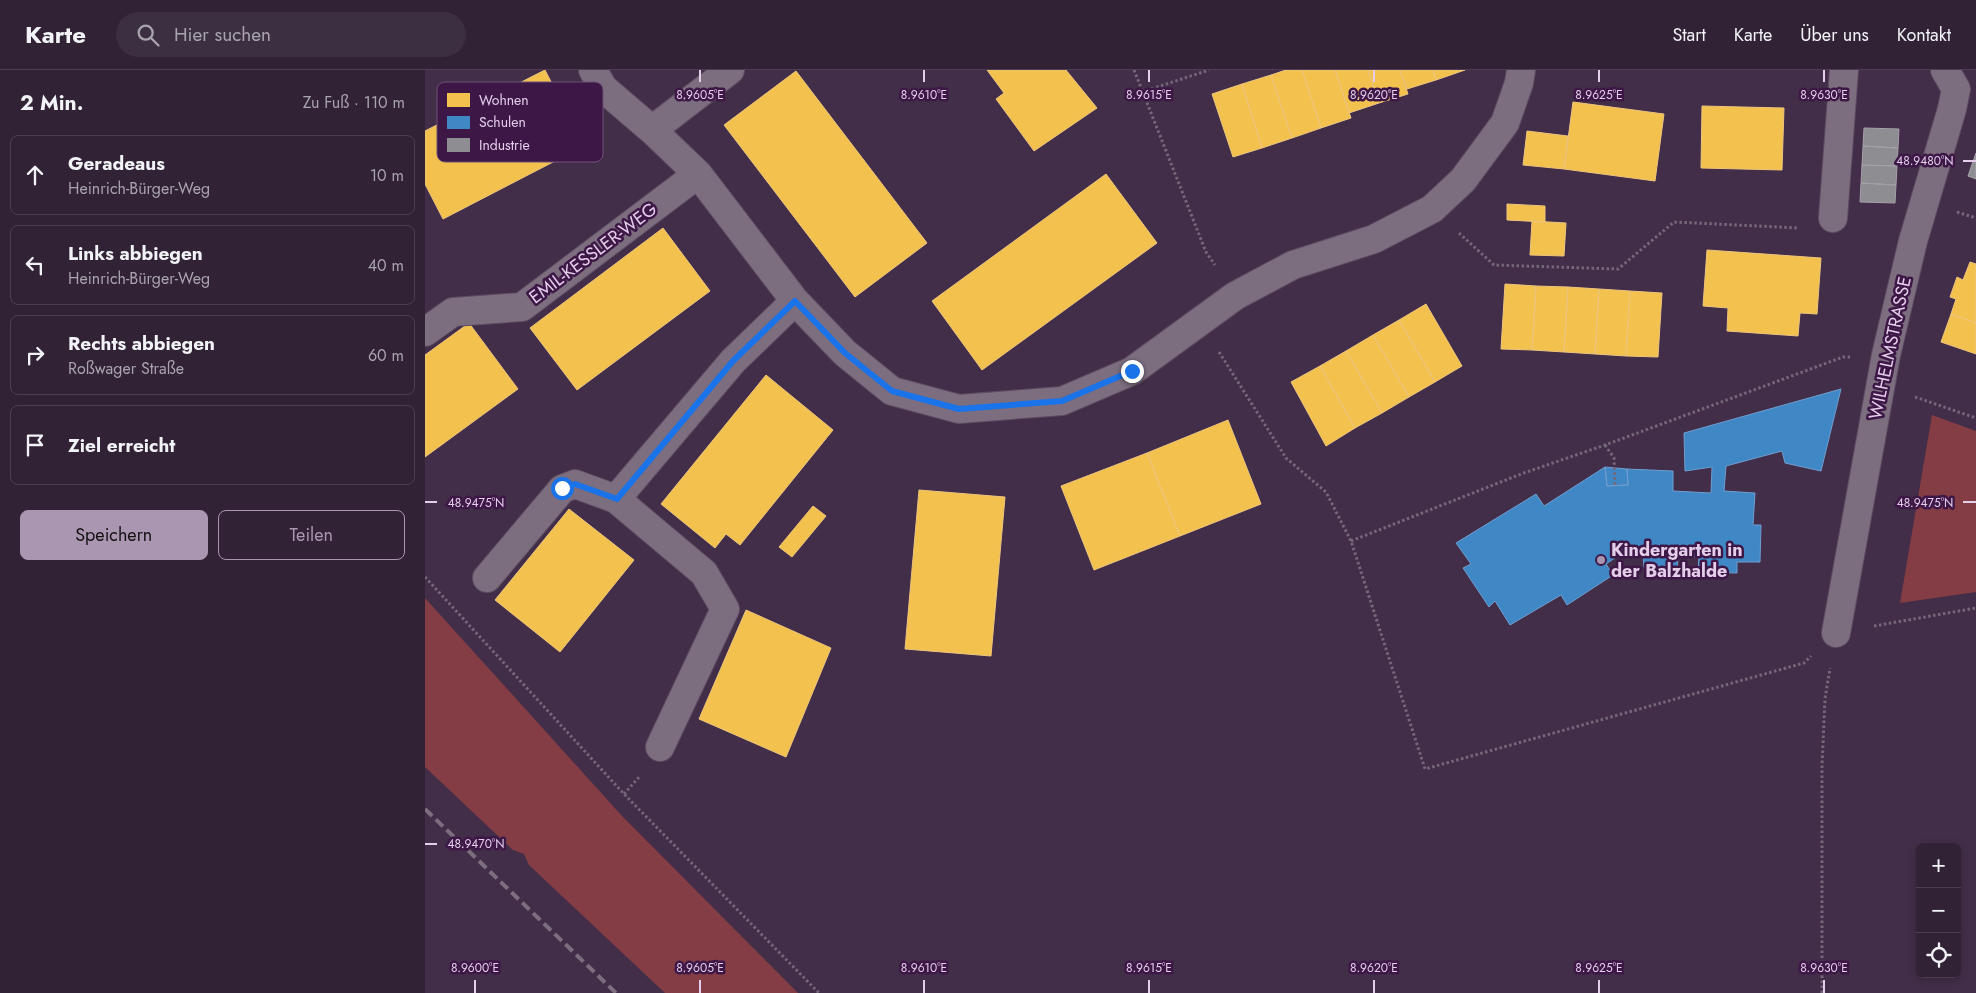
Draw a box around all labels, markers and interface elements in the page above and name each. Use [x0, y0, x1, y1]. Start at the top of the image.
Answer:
search box [116, 12, 466, 57]
text: Karte [25, 17, 86, 52]
icon: search [134, 21, 162, 49]
text: Hier suchen [174, 21, 271, 48]
text: Start [1672, 22, 1706, 48]
text: Karte [1734, 22, 1772, 48]
text: Über uns [1800, 22, 1869, 48]
text: Kontakt [1897, 22, 1951, 48]
legend [437, 82, 603, 162]
text: 8.9605°E [676, 86, 724, 104]
text: 8.9610°E [901, 86, 947, 104]
text: 8.9615°E [1126, 86, 1172, 104]
text: 8.9620°E [1350, 86, 1398, 104]
text: 8.9625°E [1575, 86, 1623, 104]
text: 8.9630°E [1800, 86, 1848, 104]
text: 2 Min. [20, 88, 83, 118]
text: Wohnen [479, 90, 529, 110]
text: Zu Fuß · 110 m [303, 91, 405, 114]
text: Schulen [479, 112, 526, 132]
text: Industrie [479, 135, 530, 155]
text: Geradeaus [68, 150, 165, 177]
text: 48.9480°N [1896, 152, 1954, 170]
icon: ahead [21, 161, 49, 189]
text: 10 m [370, 164, 404, 187]
text: Heinrich-Bürger-Weg [68, 177, 210, 200]
street label: EMIL-KESSLER-WEG [524, 196, 662, 310]
text: Links abbiegen [68, 240, 203, 267]
icon: left [21, 251, 49, 279]
text: 40 m [368, 254, 404, 277]
text: Heinrich-Bürger-Weg [68, 267, 210, 290]
street label: WILHELMSTRASSE [1862, 274, 1918, 422]
text: Rechts abbiegen [68, 330, 215, 357]
icon: right [21, 341, 49, 369]
text: 60 m [368, 344, 404, 367]
text: Roßwager Straße [68, 357, 184, 380]
route end [1121, 360, 1144, 383]
icon: arrive [21, 431, 49, 459]
text: Ziel erreicht [68, 432, 175, 459]
route start [551, 477, 574, 500]
text: 48.9475°N [448, 494, 504, 512]
text: 48.9475°N [1897, 494, 1953, 512]
button: Speichern [20, 510, 208, 560]
button: Teilen [218, 510, 405, 560]
place label: Kindergarten in der Balzhalde [1611, 537, 1743, 584]
marker: Kindergarten in der Balzhalde [1595, 554, 1607, 566]
text: 48.9470°N [447, 835, 505, 853]
map controls [1916, 843, 1961, 978]
button: + [1916, 843, 1961, 888]
button: − [1916, 888, 1961, 933]
button: locate [1916, 933, 1961, 978]
text: 8.9600°E [451, 959, 499, 977]
text: 8.9605°E [676, 959, 724, 977]
text: 8.9610°E [901, 959, 947, 977]
text: 8.9615°E [1126, 959, 1172, 977]
text: 8.9620°E [1350, 959, 1398, 977]
text: 8.9625°E [1575, 959, 1623, 977]
text: 8.9630°E [1800, 959, 1848, 977]

